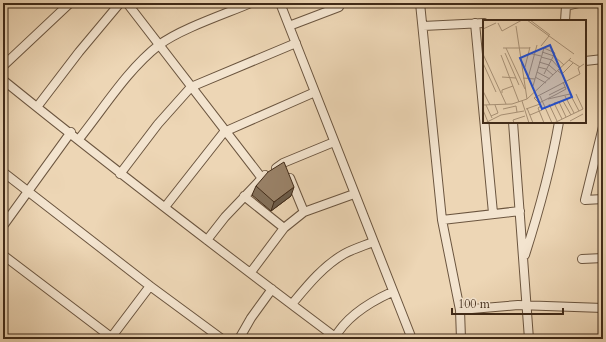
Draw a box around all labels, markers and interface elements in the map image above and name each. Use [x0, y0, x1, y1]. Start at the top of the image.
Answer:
inset map [483, 20, 586, 123]
scale bar [452, 290, 563, 316]
text: 100 m [458, 296, 491, 312]

